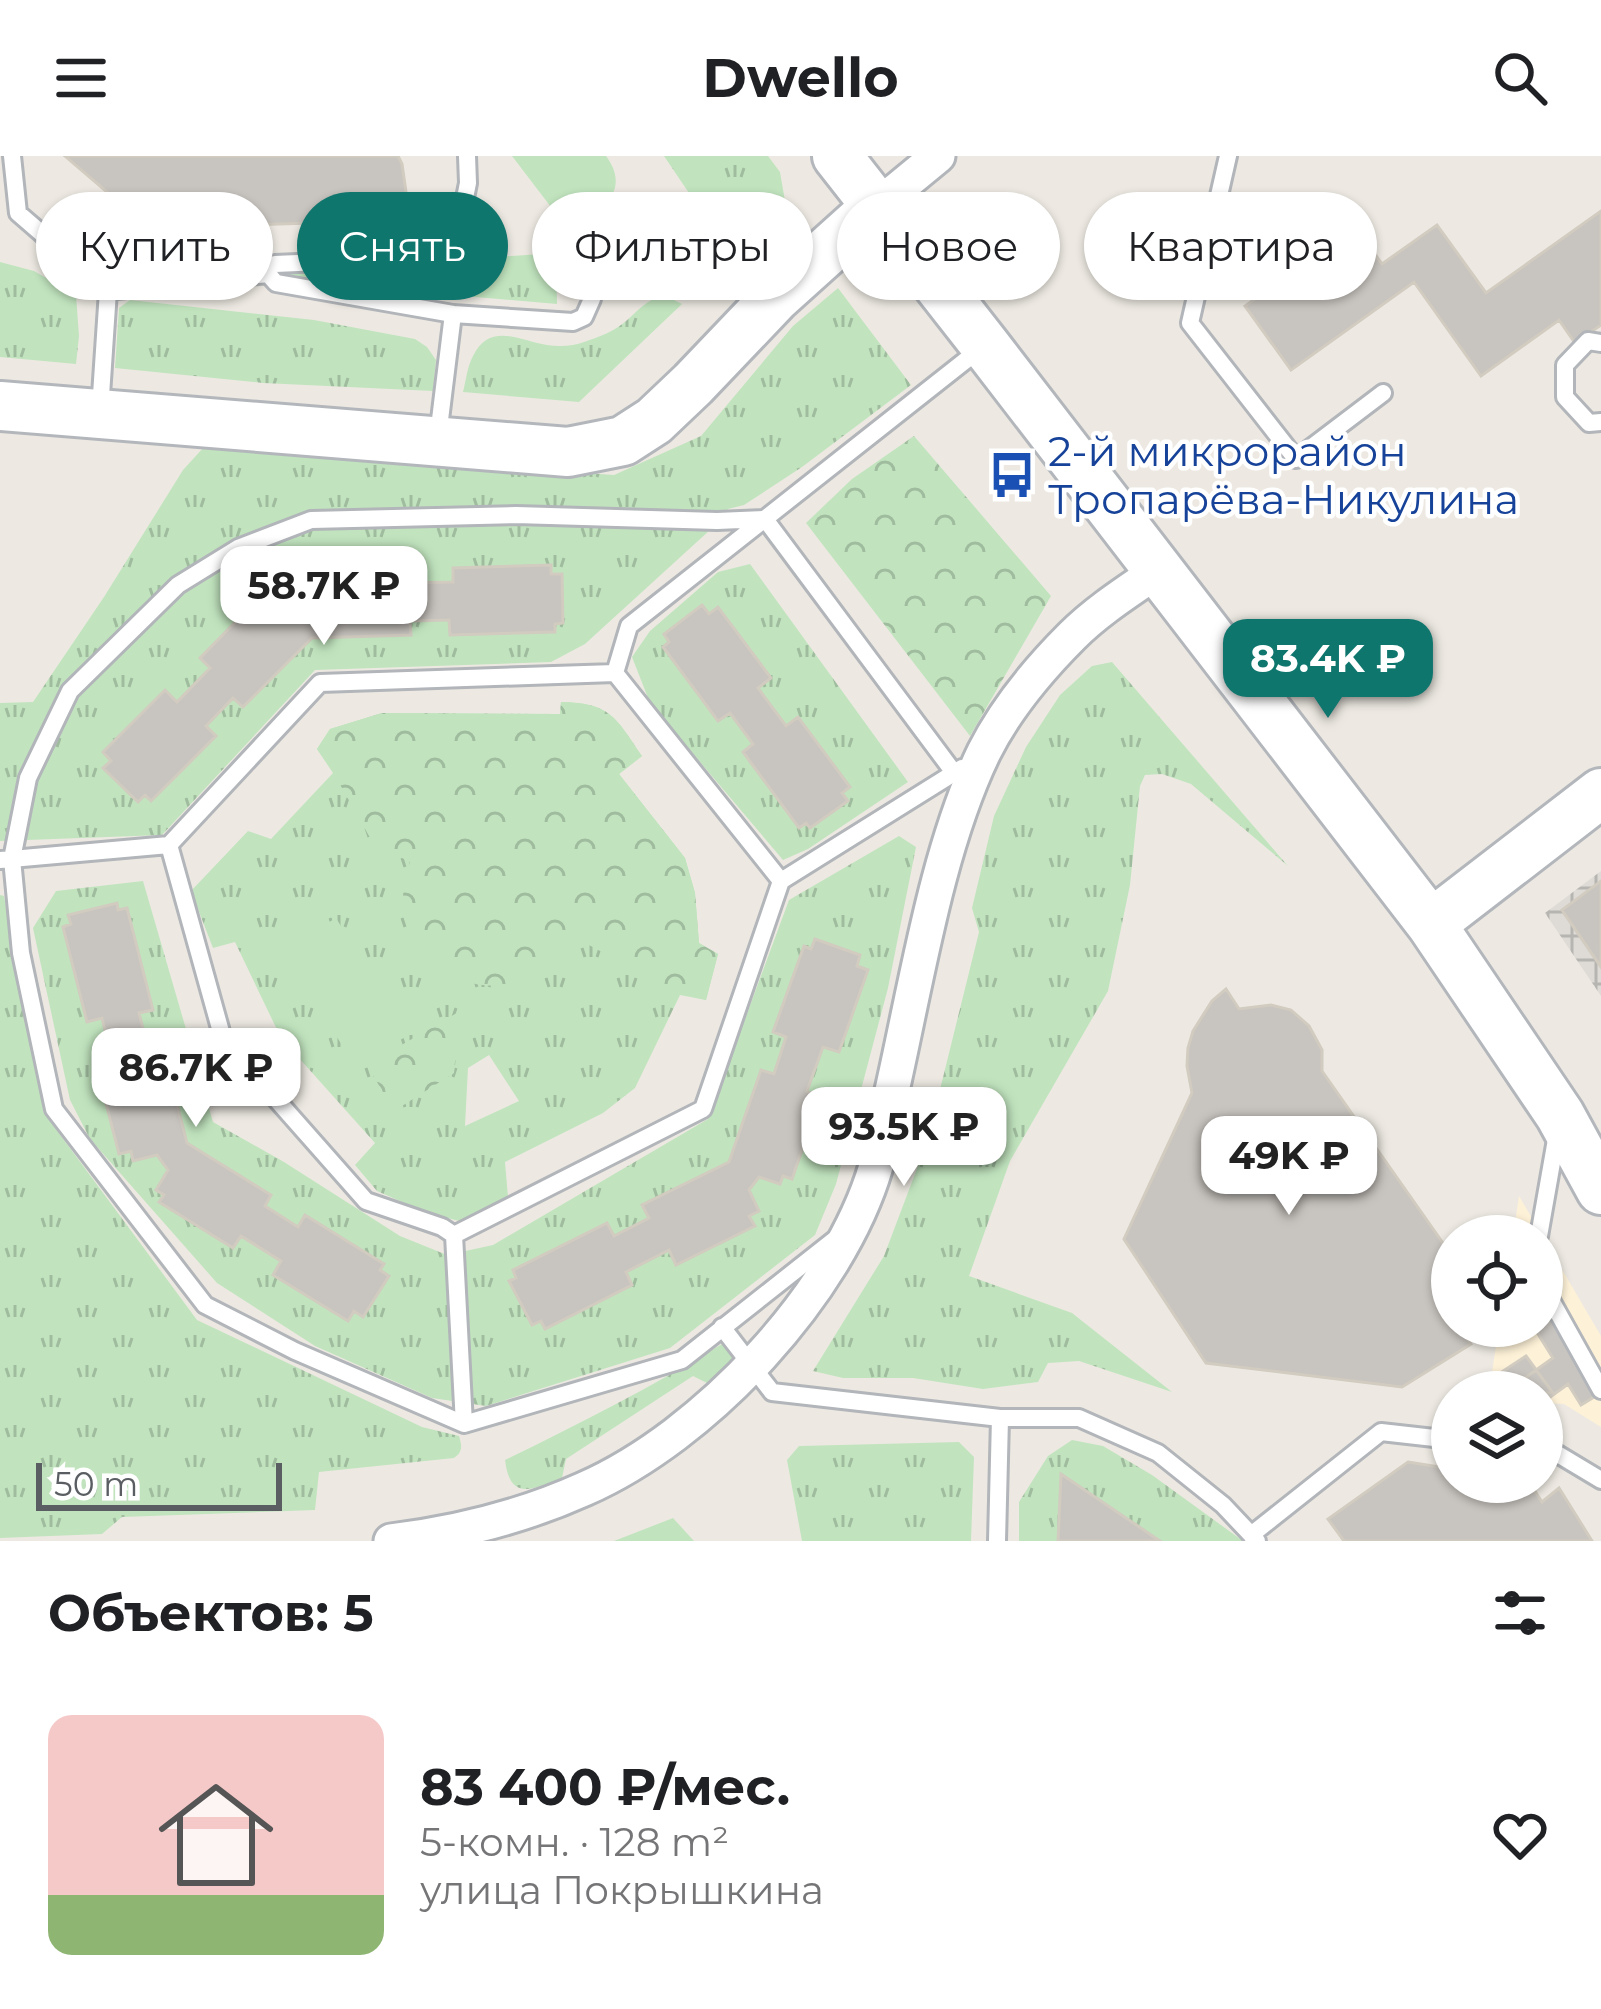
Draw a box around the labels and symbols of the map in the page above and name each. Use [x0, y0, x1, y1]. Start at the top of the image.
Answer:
place label: 2-й микрорайон Тропарёва-Никулина [1048, 425, 1519, 525]
bus stop icon: 2-й микрорайон Тропарёва-Никулина [987, 450, 1037, 500]
pin: 58.7K ₽ [213, 546, 435, 648]
pin: 83.4K ₽ [1217, 619, 1439, 721]
pin: 86.7K ₽ [85, 1028, 307, 1130]
pin: 93.5K ₽ [793, 1087, 1015, 1189]
pin: 49K ₽ [1205, 1116, 1373, 1218]
scale bar [36, 1457, 282, 1510]

